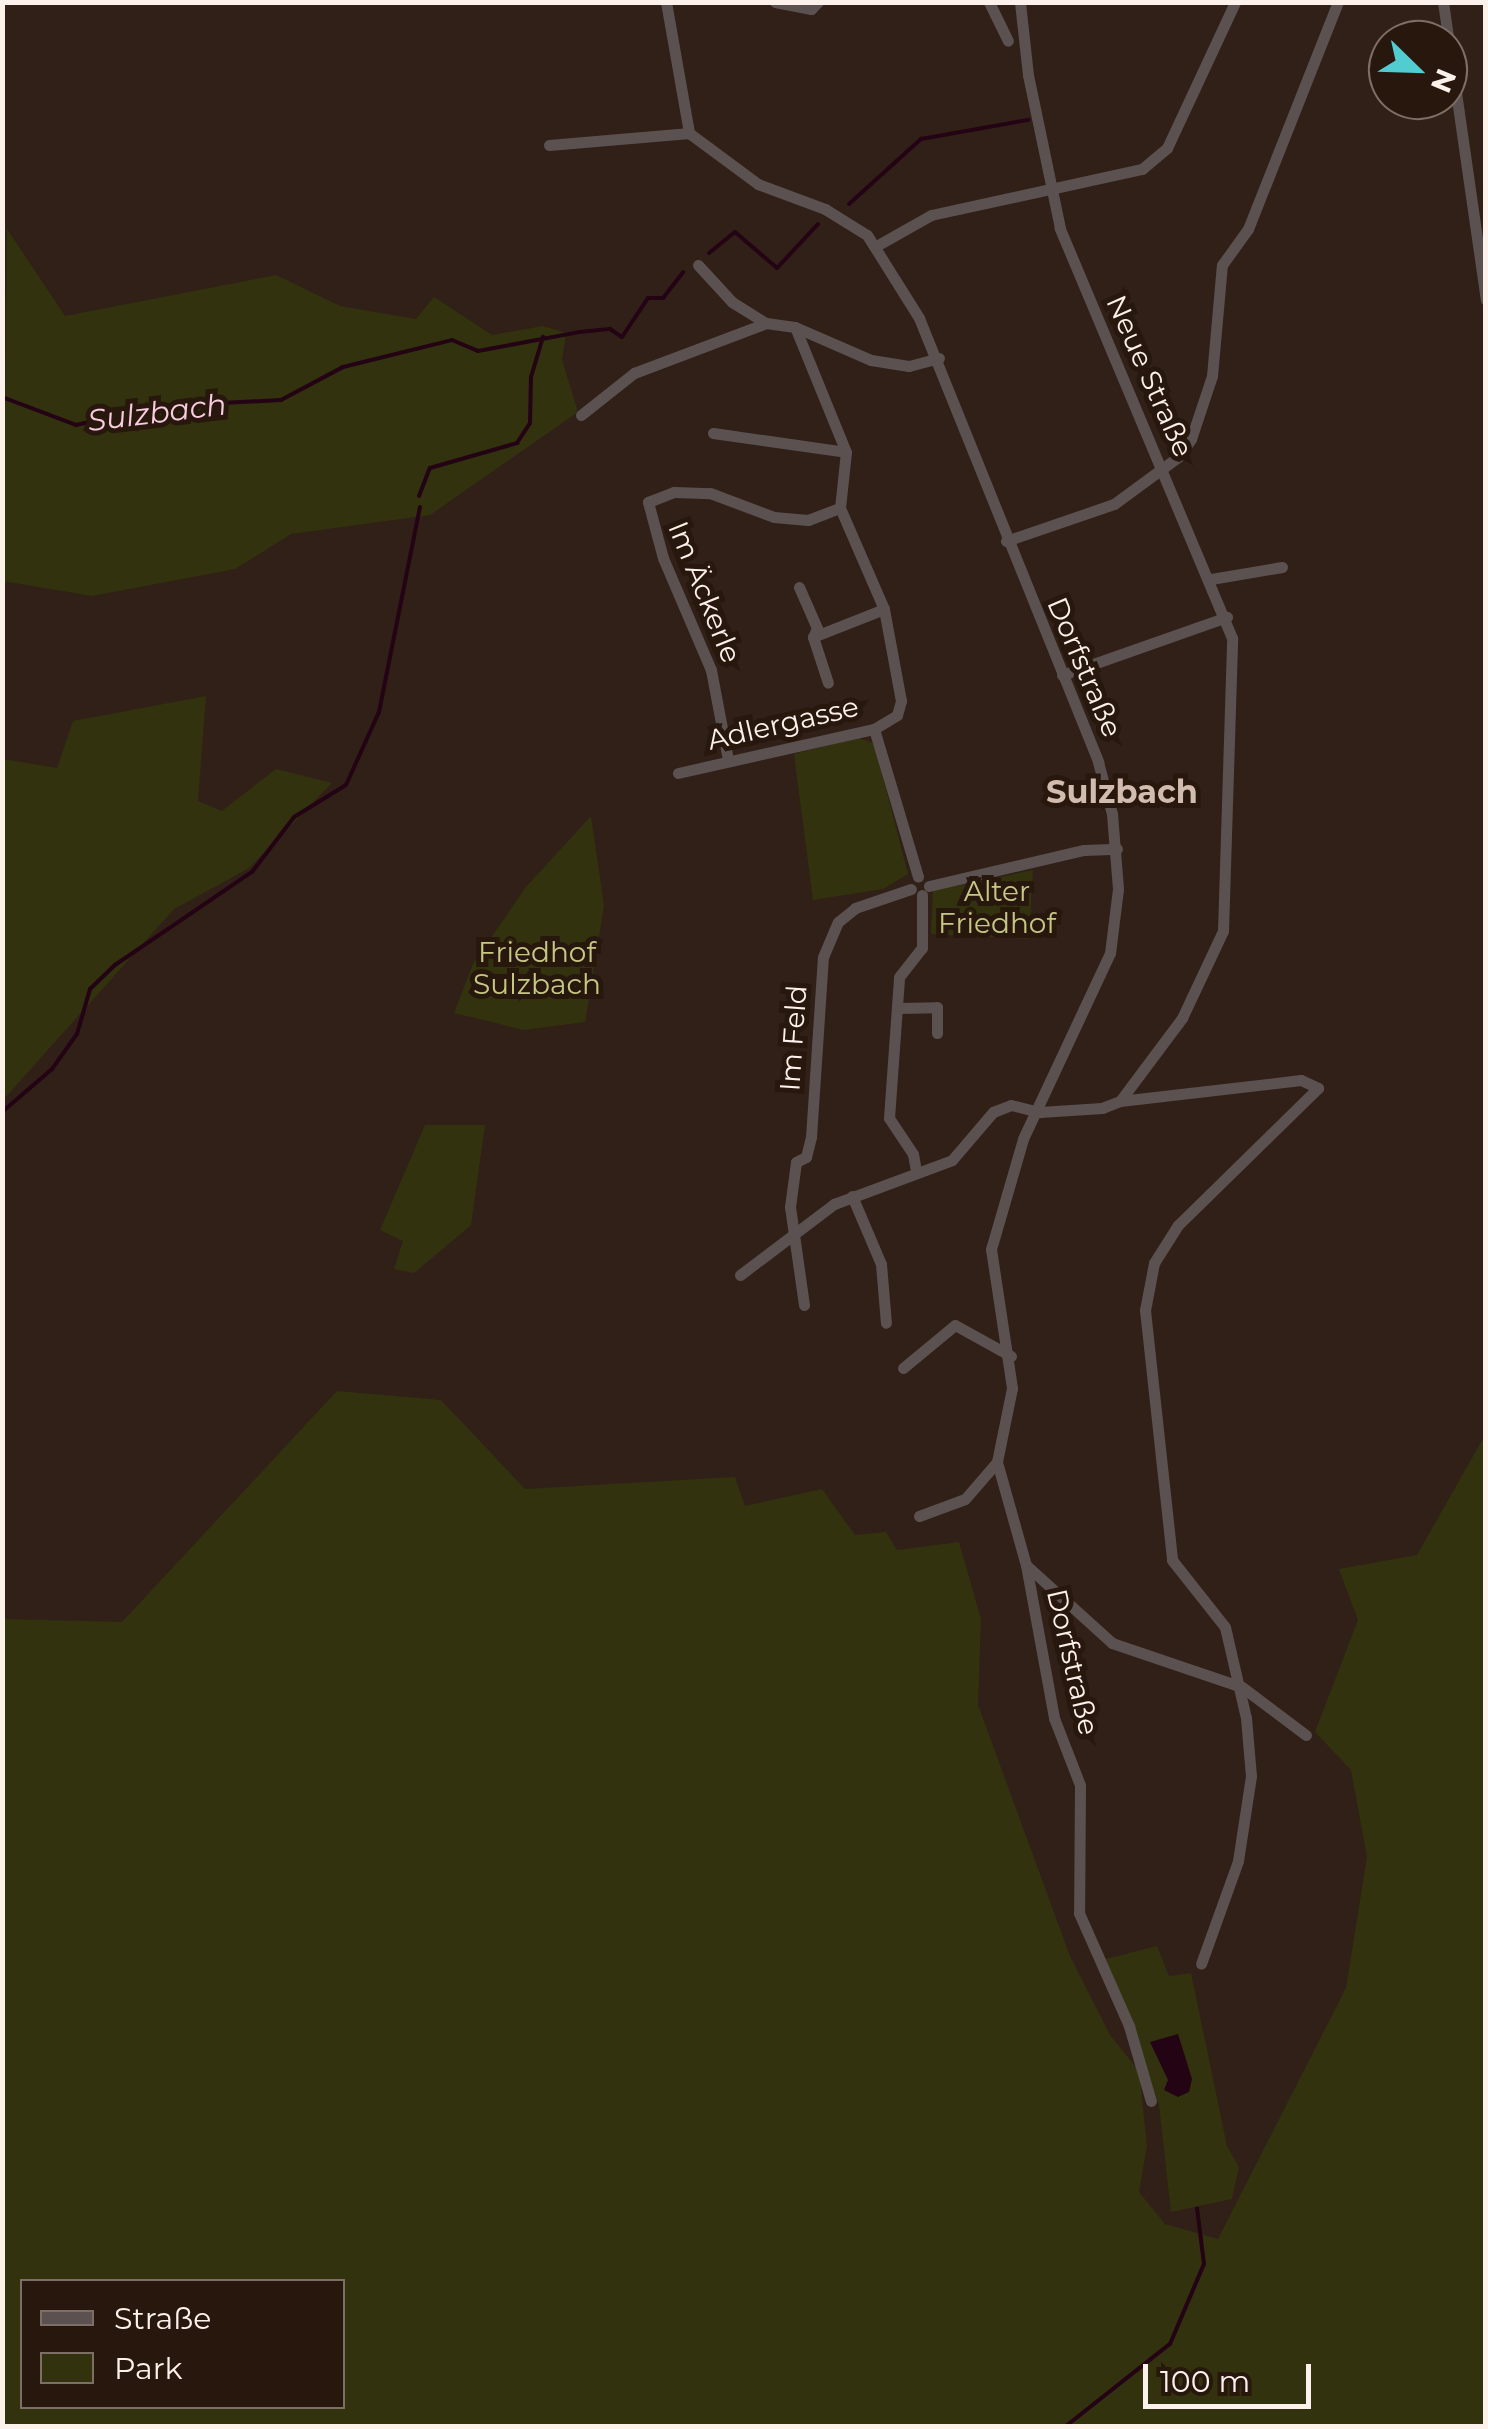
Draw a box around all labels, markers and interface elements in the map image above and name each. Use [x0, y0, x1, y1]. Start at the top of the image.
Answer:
north arrow [1368, 20, 1468, 120]
text: N [1424, 64, 1464, 98]
street label: Neue Straße [1099, 290, 1201, 462]
water label: Sulzbach [86, 387, 228, 439]
street label: Im Äckerle [661, 516, 749, 668]
street label: Dorfstraße [1040, 592, 1130, 742]
street label: Adlergasse [704, 689, 862, 757]
district label: Sulzbach [1046, 773, 1198, 811]
park label: Alter Friedhof [938, 874, 1056, 940]
park label: Friedhof Sulzbach [473, 935, 601, 1001]
street label: Im Feld [773, 984, 813, 1092]
street label: Dorfstraße [1040, 1586, 1106, 1738]
legend [20, 2279, 345, 2409]
text: Straße [114, 2300, 211, 2337]
scale bar [1148, 2344, 1316, 2406]
text: Park [114, 2350, 183, 2387]
text: 100 m [1160, 2363, 1250, 2400]

